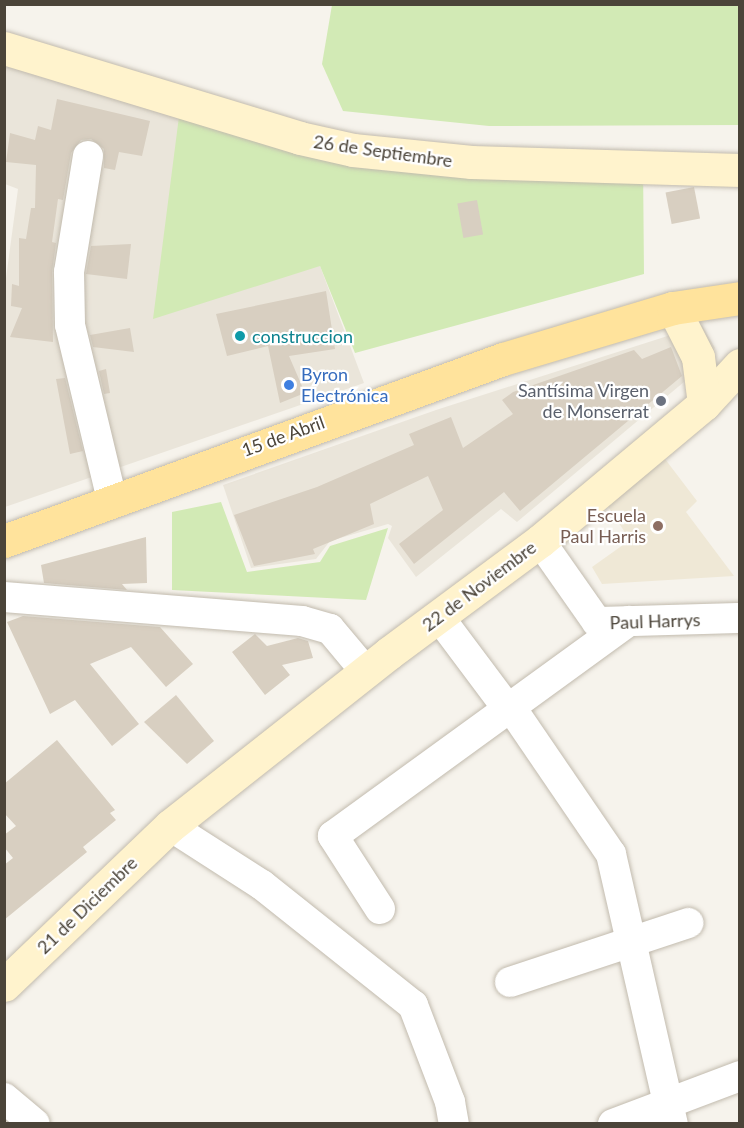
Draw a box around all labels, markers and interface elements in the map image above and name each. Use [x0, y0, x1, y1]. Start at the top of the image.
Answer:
street label: 26 de Septiembre [312, 131, 454, 171]
place label: construccion [252, 325, 353, 347]
marker: construccion [233, 329, 247, 343]
place label: Byron Electrónica [301, 364, 388, 406]
marker: Byron Electrónica [282, 378, 296, 392]
place label: Santísima Virgen de Monserrat [517, 380, 649, 422]
marker: Santísima Virgen de Monserrat [654, 394, 668, 408]
street label: 15 de Abril [238, 411, 328, 461]
place label: Escuela Paul Harris [560, 505, 646, 548]
marker: Escuela Paul Harris [651, 519, 665, 533]
street label: 22 de Noviembre [418, 536, 540, 636]
street label: Paul Harrys [609, 609, 701, 633]
street label: 21 de Diciembre [33, 852, 141, 958]

